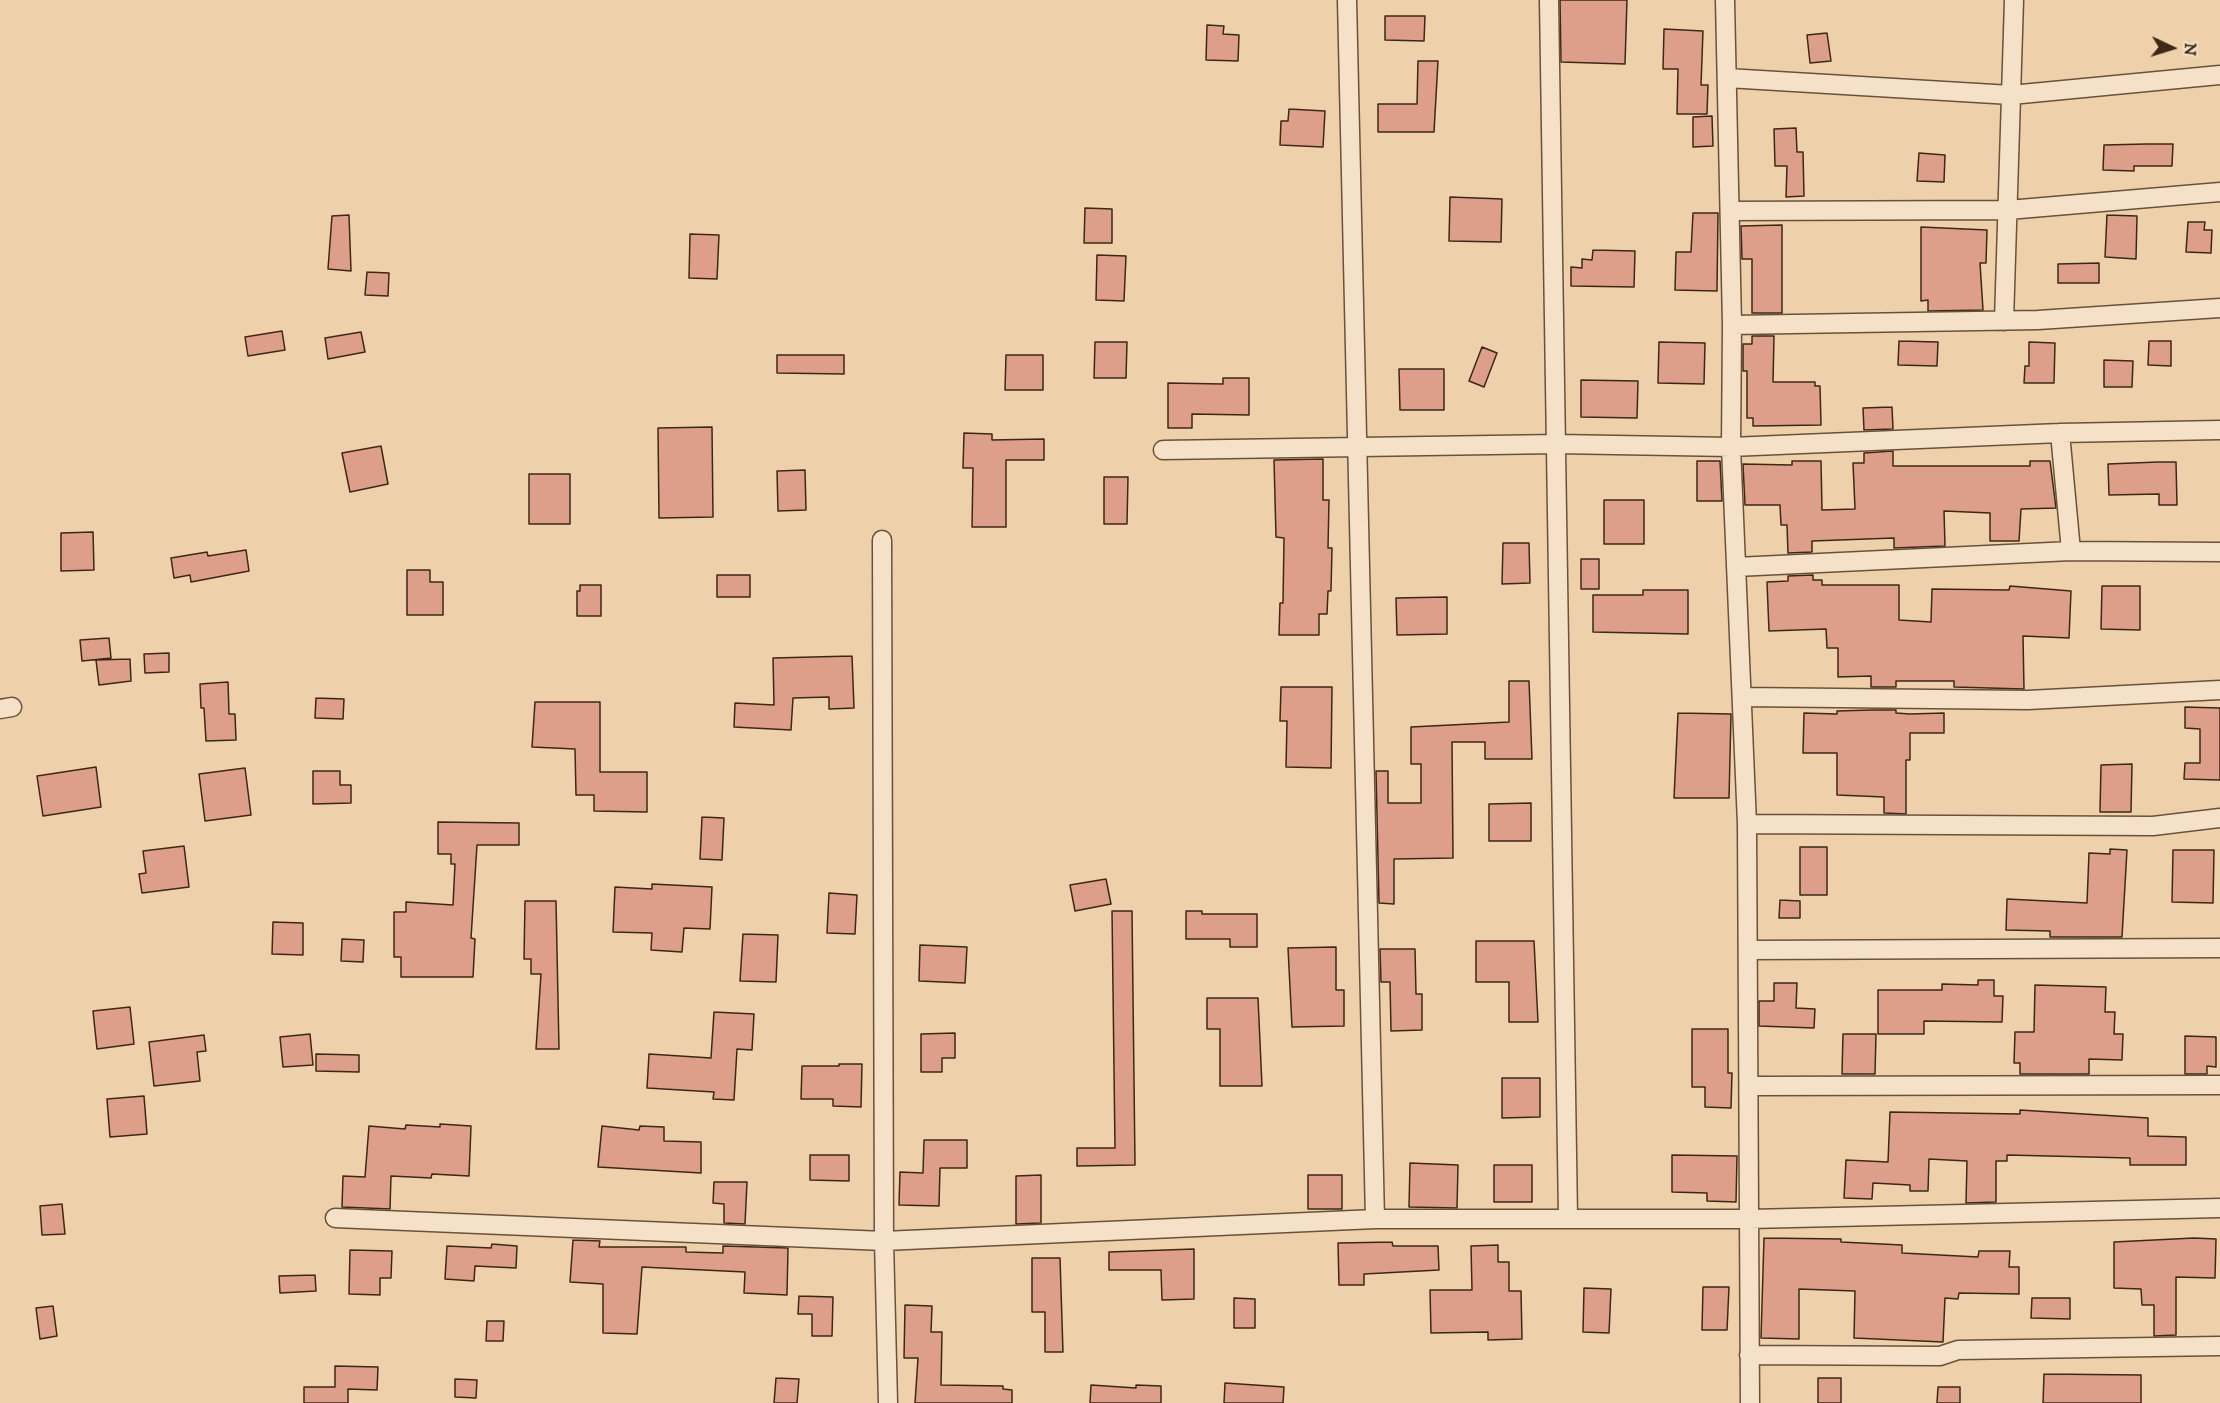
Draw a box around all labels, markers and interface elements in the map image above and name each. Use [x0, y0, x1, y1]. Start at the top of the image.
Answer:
north arrow [2142, 18, 2202, 78]
text: N [2180, 42, 2200, 56]

